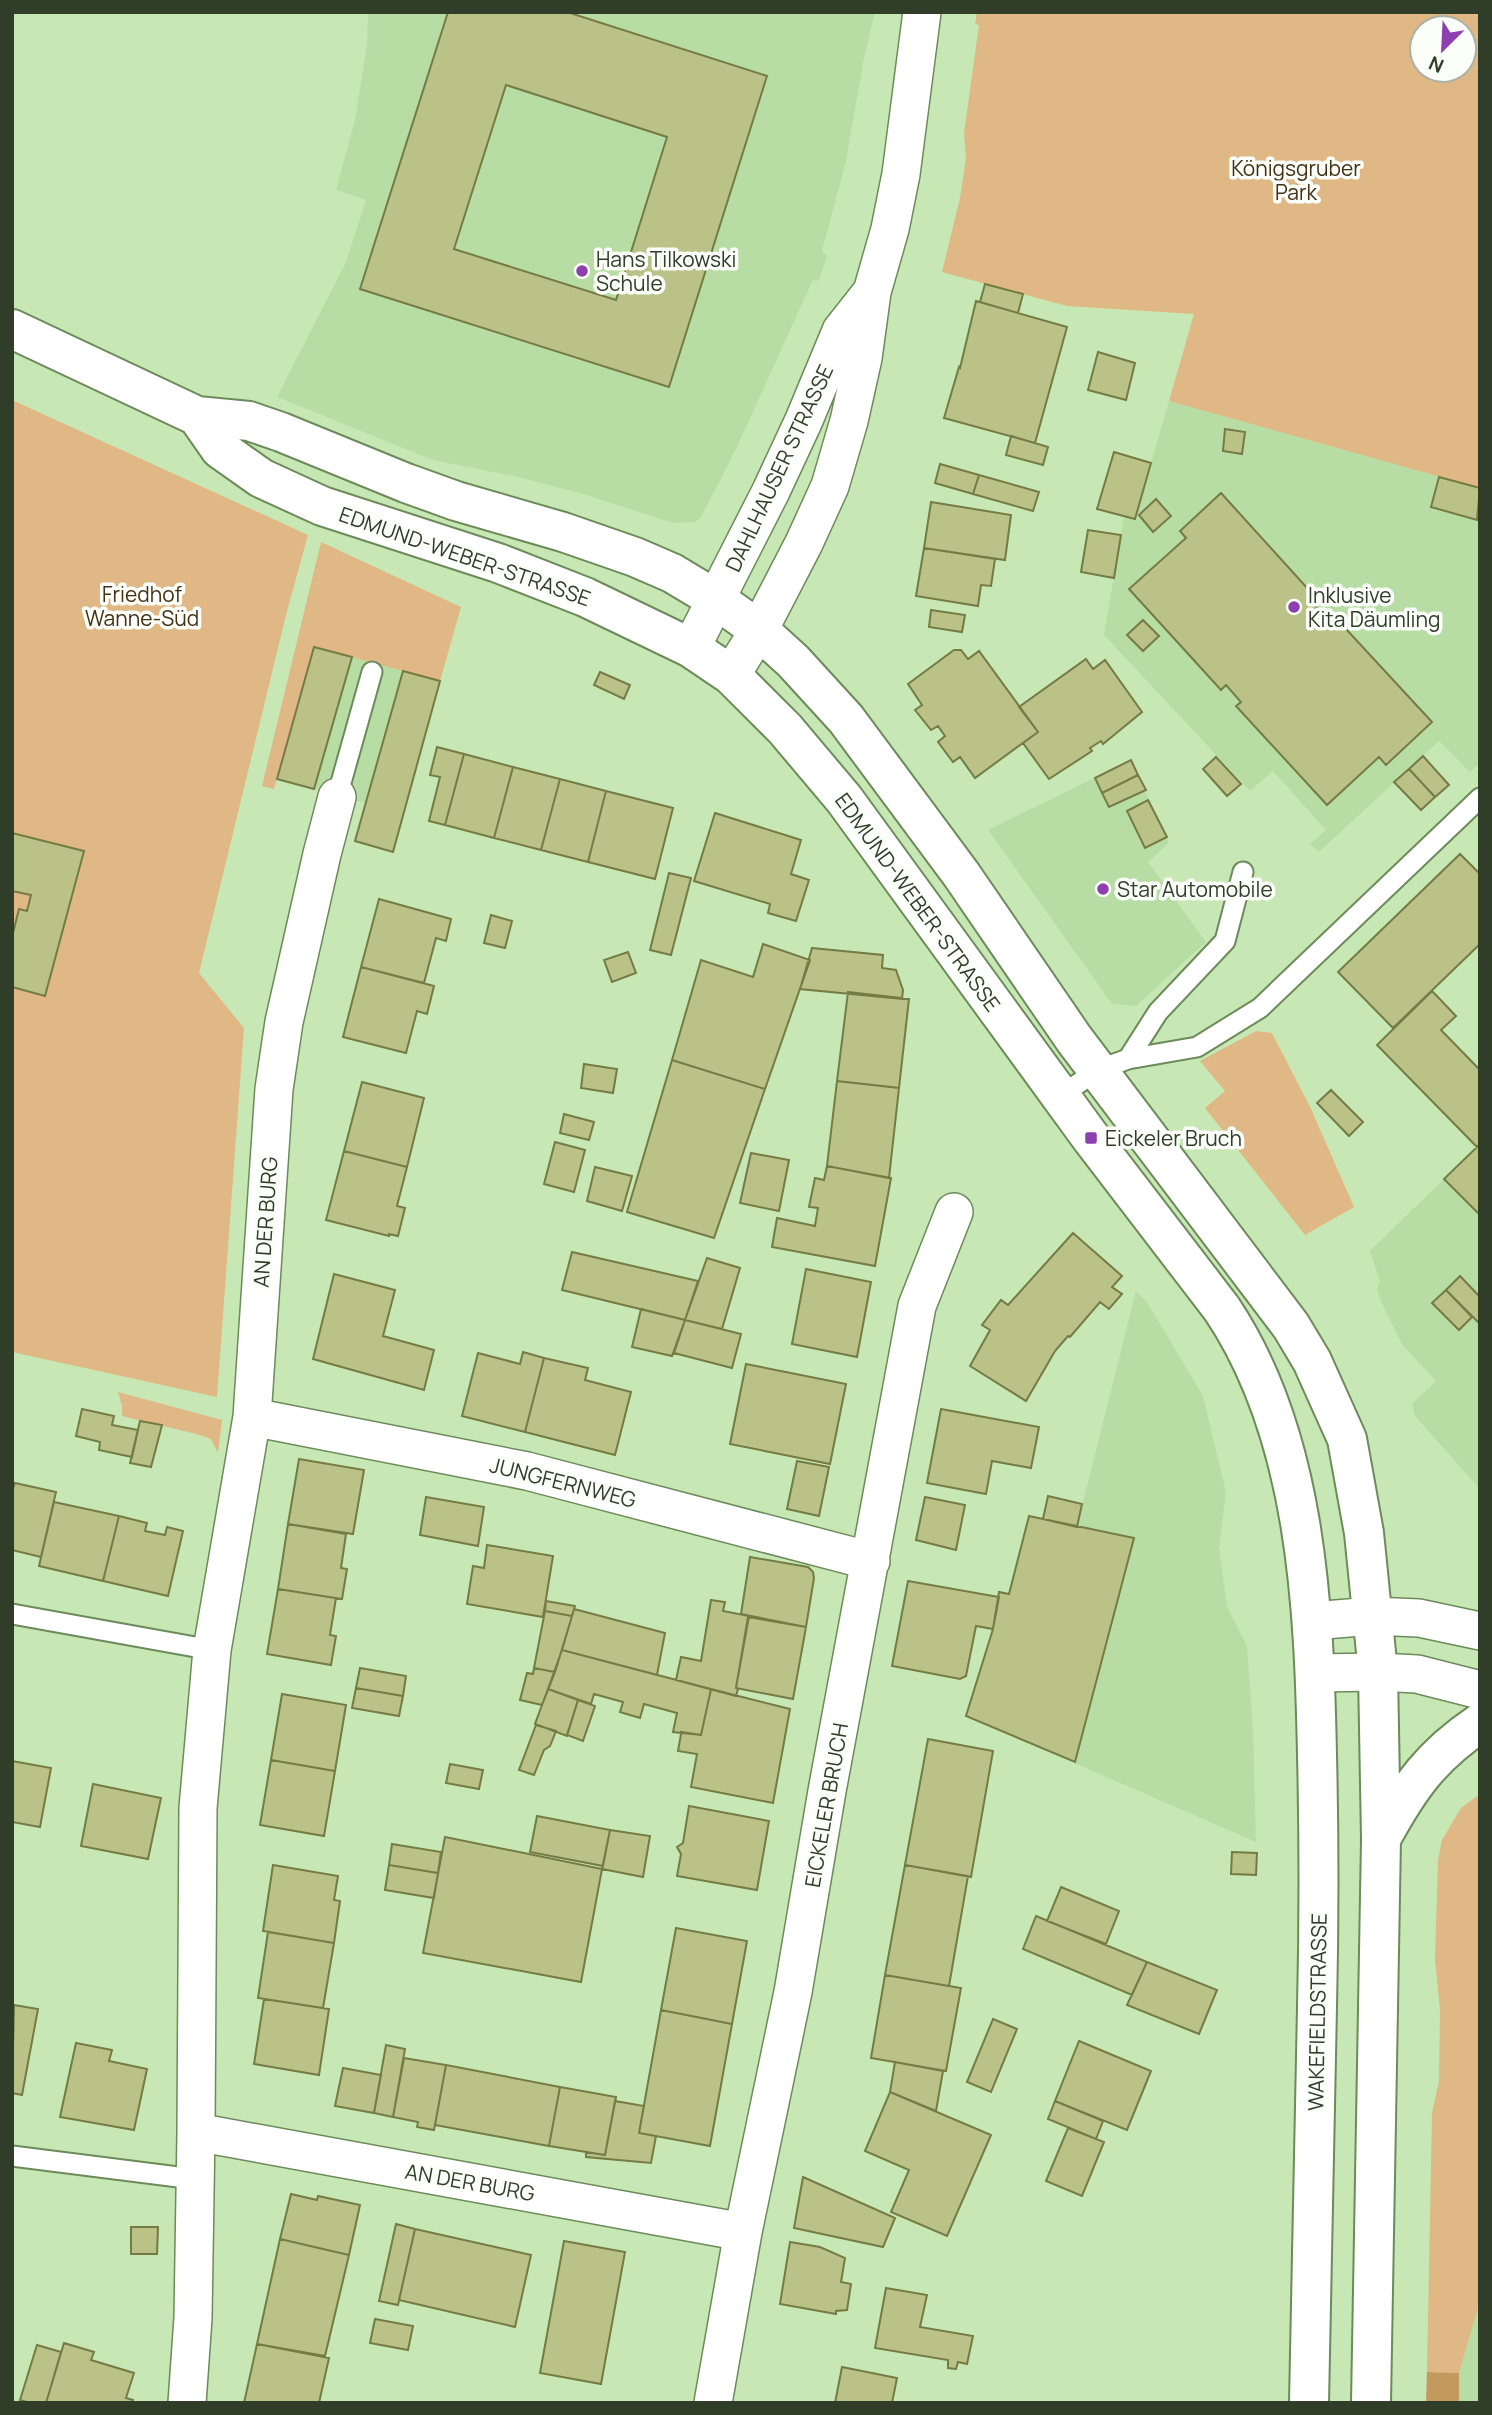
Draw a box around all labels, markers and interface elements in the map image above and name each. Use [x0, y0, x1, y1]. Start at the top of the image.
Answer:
north arrow [1408, 14, 1478, 84]
text: N [1425, 50, 1448, 79]
park label: Königsgruber Park [1231, 154, 1361, 206]
place label: Hans Tilkowski Schule [596, 245, 736, 297]
marker: Hans Tilkowski Schule [574, 263, 590, 279]
street label: DAHLHAUSER STRASSE [719, 360, 839, 576]
street label: EDMUND-WEBER-STRASSE [336, 500, 594, 612]
park label: Friedhof Wanne-Süd [85, 580, 199, 632]
place label: Inklusive Kita Däumling [1308, 581, 1440, 633]
marker: Inklusive Kita Däumling [1286, 599, 1302, 615]
street label: EDMUND-WEBER-STRASSE [829, 787, 1007, 1017]
place label: Star Automobile [1117, 875, 1273, 903]
marker: Star Automobile [1095, 881, 1111, 897]
place label: Eickeler Bruch [1105, 1124, 1242, 1152]
marker: Eickeler Bruch [1083, 1130, 1099, 1146]
street label: AN DER BURG [246, 1155, 284, 1288]
street label: JUNGFERNWEG [487, 1450, 639, 1514]
street label: EICKELER BRUCH [798, 1720, 854, 1890]
street label: WAKEFIELDSTRASSE [1301, 1913, 1333, 2111]
street label: AN DER BURG [403, 2157, 537, 2207]

